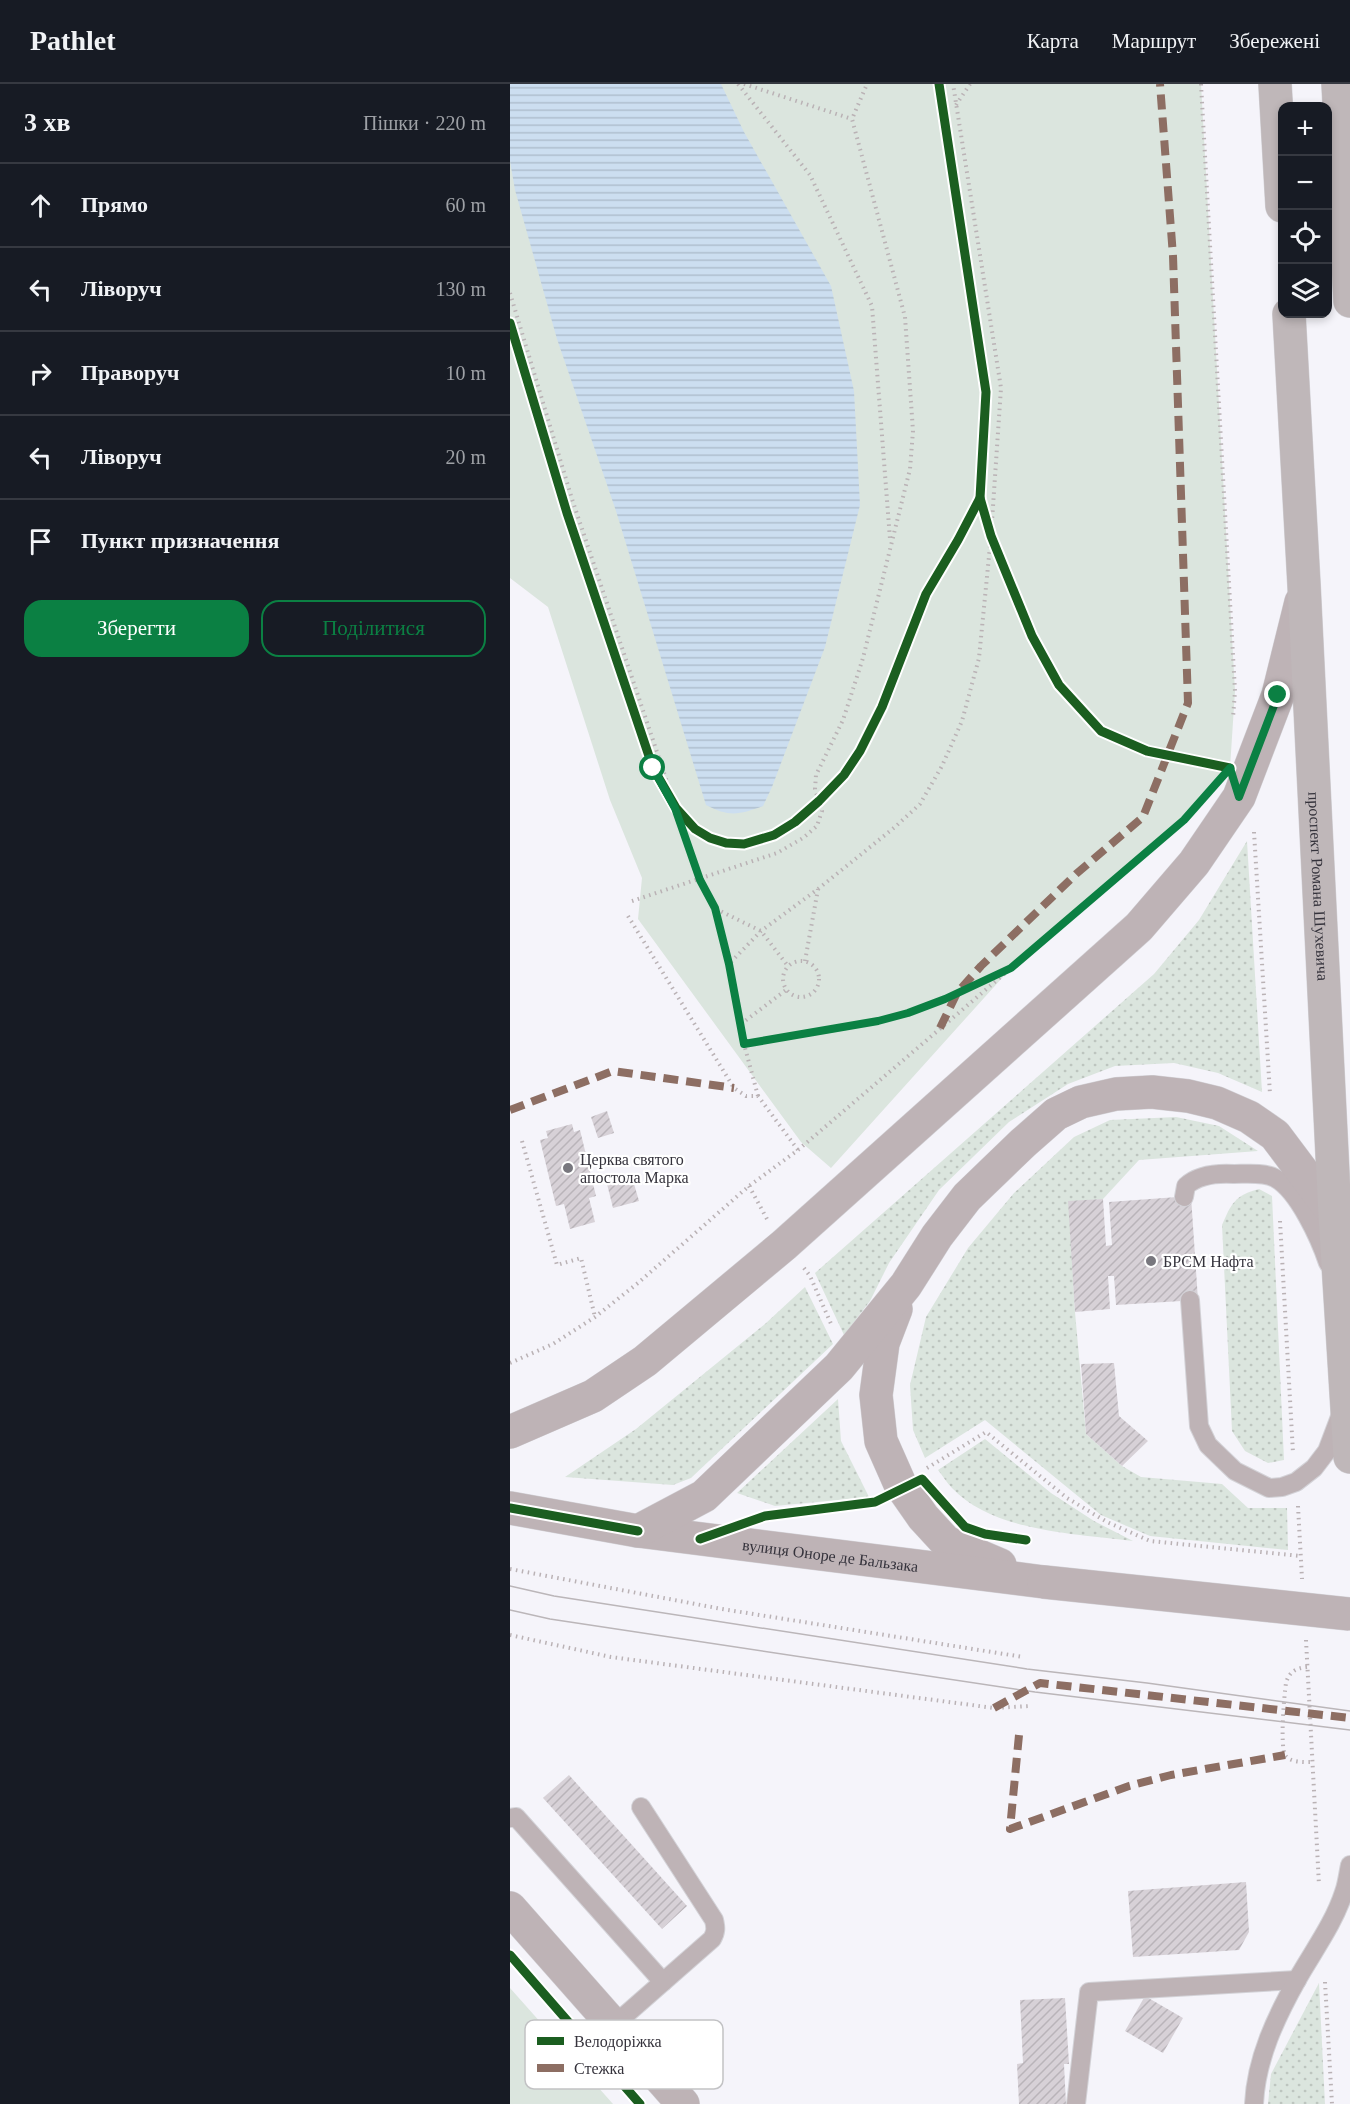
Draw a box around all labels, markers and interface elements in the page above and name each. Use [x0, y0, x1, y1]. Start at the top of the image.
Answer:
text: Pathlet [30, 25, 116, 56]
text: Карта [1027, 29, 1079, 53]
text: Маршрут [1112, 29, 1196, 53]
text: Збережені [1229, 29, 1320, 53]
map controls [1278, 102, 1332, 318]
button: + [1278, 102, 1332, 156]
text: 3 хв [24, 108, 71, 137]
text: Пішки · 220 m [363, 112, 486, 134]
button: − [1278, 156, 1332, 210]
icon: ahead [24, 189, 57, 222]
text: Прямо [81, 192, 148, 217]
text: 60 m [445, 194, 486, 216]
button: locate [1278, 210, 1332, 264]
button: layers [1278, 264, 1332, 318]
icon: left [24, 273, 57, 306]
text: Ліворуч [81, 276, 162, 301]
text: 130 m [435, 278, 486, 300]
icon: right [24, 357, 57, 390]
text: Праворуч [81, 360, 179, 385]
text: 10 m [445, 362, 486, 384]
icon: left [24, 441, 57, 474]
text: Ліворуч [81, 444, 162, 469]
text: 20 m [445, 446, 486, 468]
icon: arrive [24, 525, 57, 558]
text: Пункт призначення [81, 528, 279, 553]
button: Зберегти [24, 600, 249, 657]
button: Поділитися [261, 600, 486, 657]
route end [1264, 681, 1290, 707]
route start [639, 754, 665, 780]
street label: проспект Романа Шухевича [1305, 791, 1331, 981]
place label: Церква святого апостола Марка [580, 1151, 689, 1187]
marker: Церква святого апостола Марка [561, 1161, 575, 1175]
place label: БРСМ Нафта [1163, 1253, 1254, 1271]
marker: БРСМ Нафта [1144, 1254, 1158, 1268]
street label: вулиця Оноре де Бальзака [741, 1536, 919, 1575]
legend [525, 2020, 723, 2089]
text: Велодоріжка [574, 2033, 662, 2051]
text: Стежка [574, 2060, 624, 2077]

